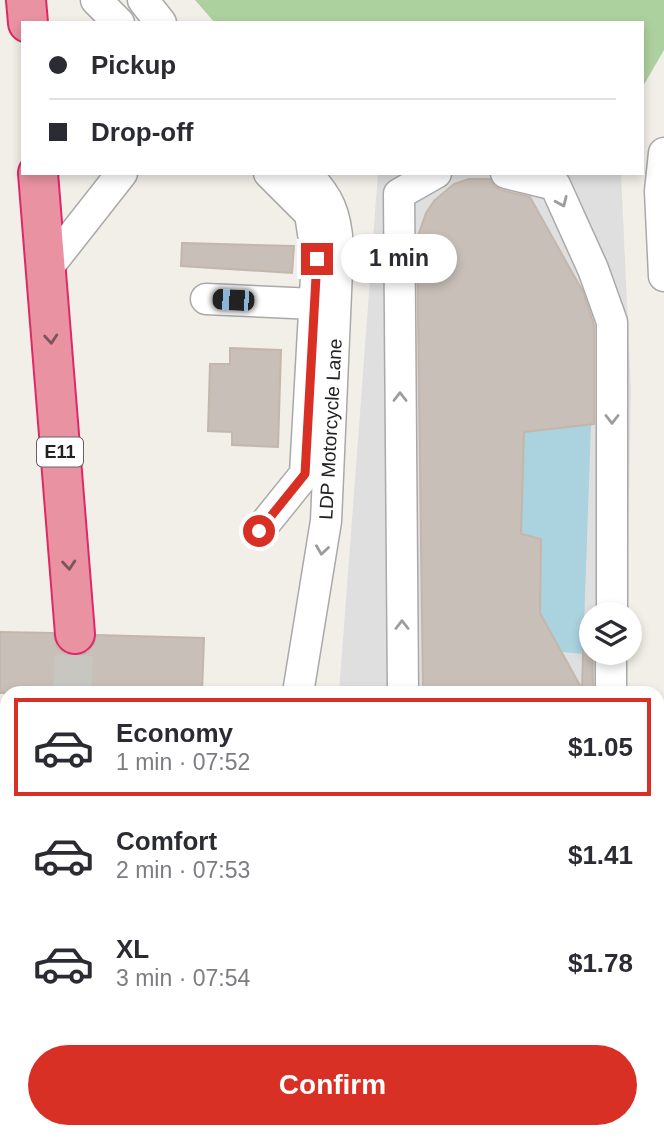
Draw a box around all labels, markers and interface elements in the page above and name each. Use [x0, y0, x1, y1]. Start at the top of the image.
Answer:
text: Pickup [91, 50, 176, 80]
text: Drop-off [91, 117, 194, 147]
one-way arrow [554, 195, 568, 207]
callout: 1 min [342, 234, 457, 284]
route end [301, 243, 333, 275]
text: 1 min [369, 245, 429, 271]
car [212, 288, 255, 312]
one-way arrow [43, 333, 58, 344]
street label: LDP Motorcycle Lane [315, 338, 346, 520]
one-way arrow [393, 392, 408, 403]
one-way arrow [604, 414, 620, 425]
road number: E11 [37, 438, 83, 466]
route start [243, 515, 275, 547]
one-way arrow [315, 544, 330, 556]
one-way arrow [61, 560, 76, 571]
map controls [579, 602, 642, 665]
button: layers [579, 602, 642, 665]
one-way arrow [394, 619, 410, 630]
icon: car [32, 716, 95, 779]
text: Economy [116, 718, 233, 748]
text: $1.05 [568, 732, 633, 762]
text: 1 min · 07:52 [116, 749, 250, 775]
icon: car [32, 824, 95, 887]
text: Comfort [116, 826, 217, 856]
text: $1.41 [568, 840, 633, 870]
text: 2 min · 07:53 [116, 857, 250, 883]
icon: car [32, 932, 95, 995]
text: XL [116, 934, 149, 964]
text: $1.78 [568, 948, 633, 978]
text: 3 min · 07:54 [116, 965, 250, 991]
button: Confirm [28, 1045, 637, 1125]

